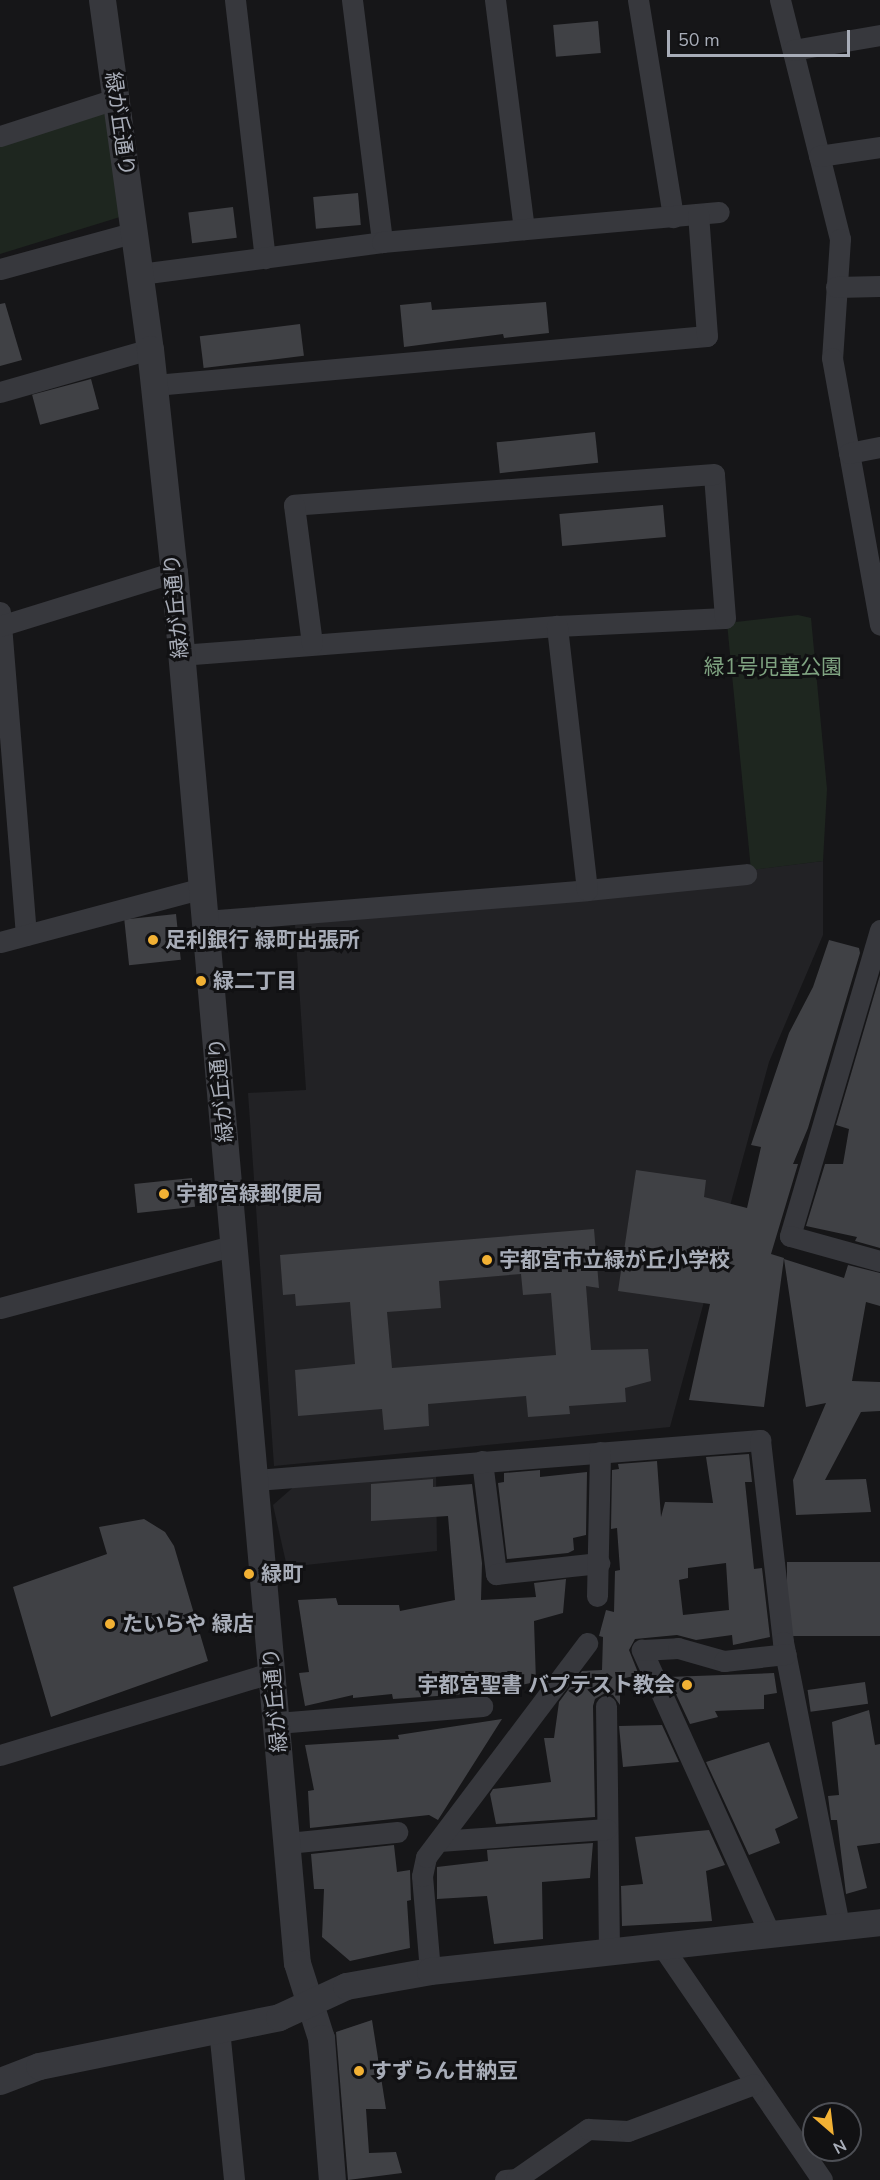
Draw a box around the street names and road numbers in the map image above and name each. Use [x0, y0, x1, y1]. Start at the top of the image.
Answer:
street label: 緑が丘通り [100, 70, 140, 178]
street label: 緑が丘通り [159, 553, 193, 659]
street label: 緑が丘通り [204, 1037, 238, 1143]
street label: 緑が丘通り [258, 1647, 292, 1753]

